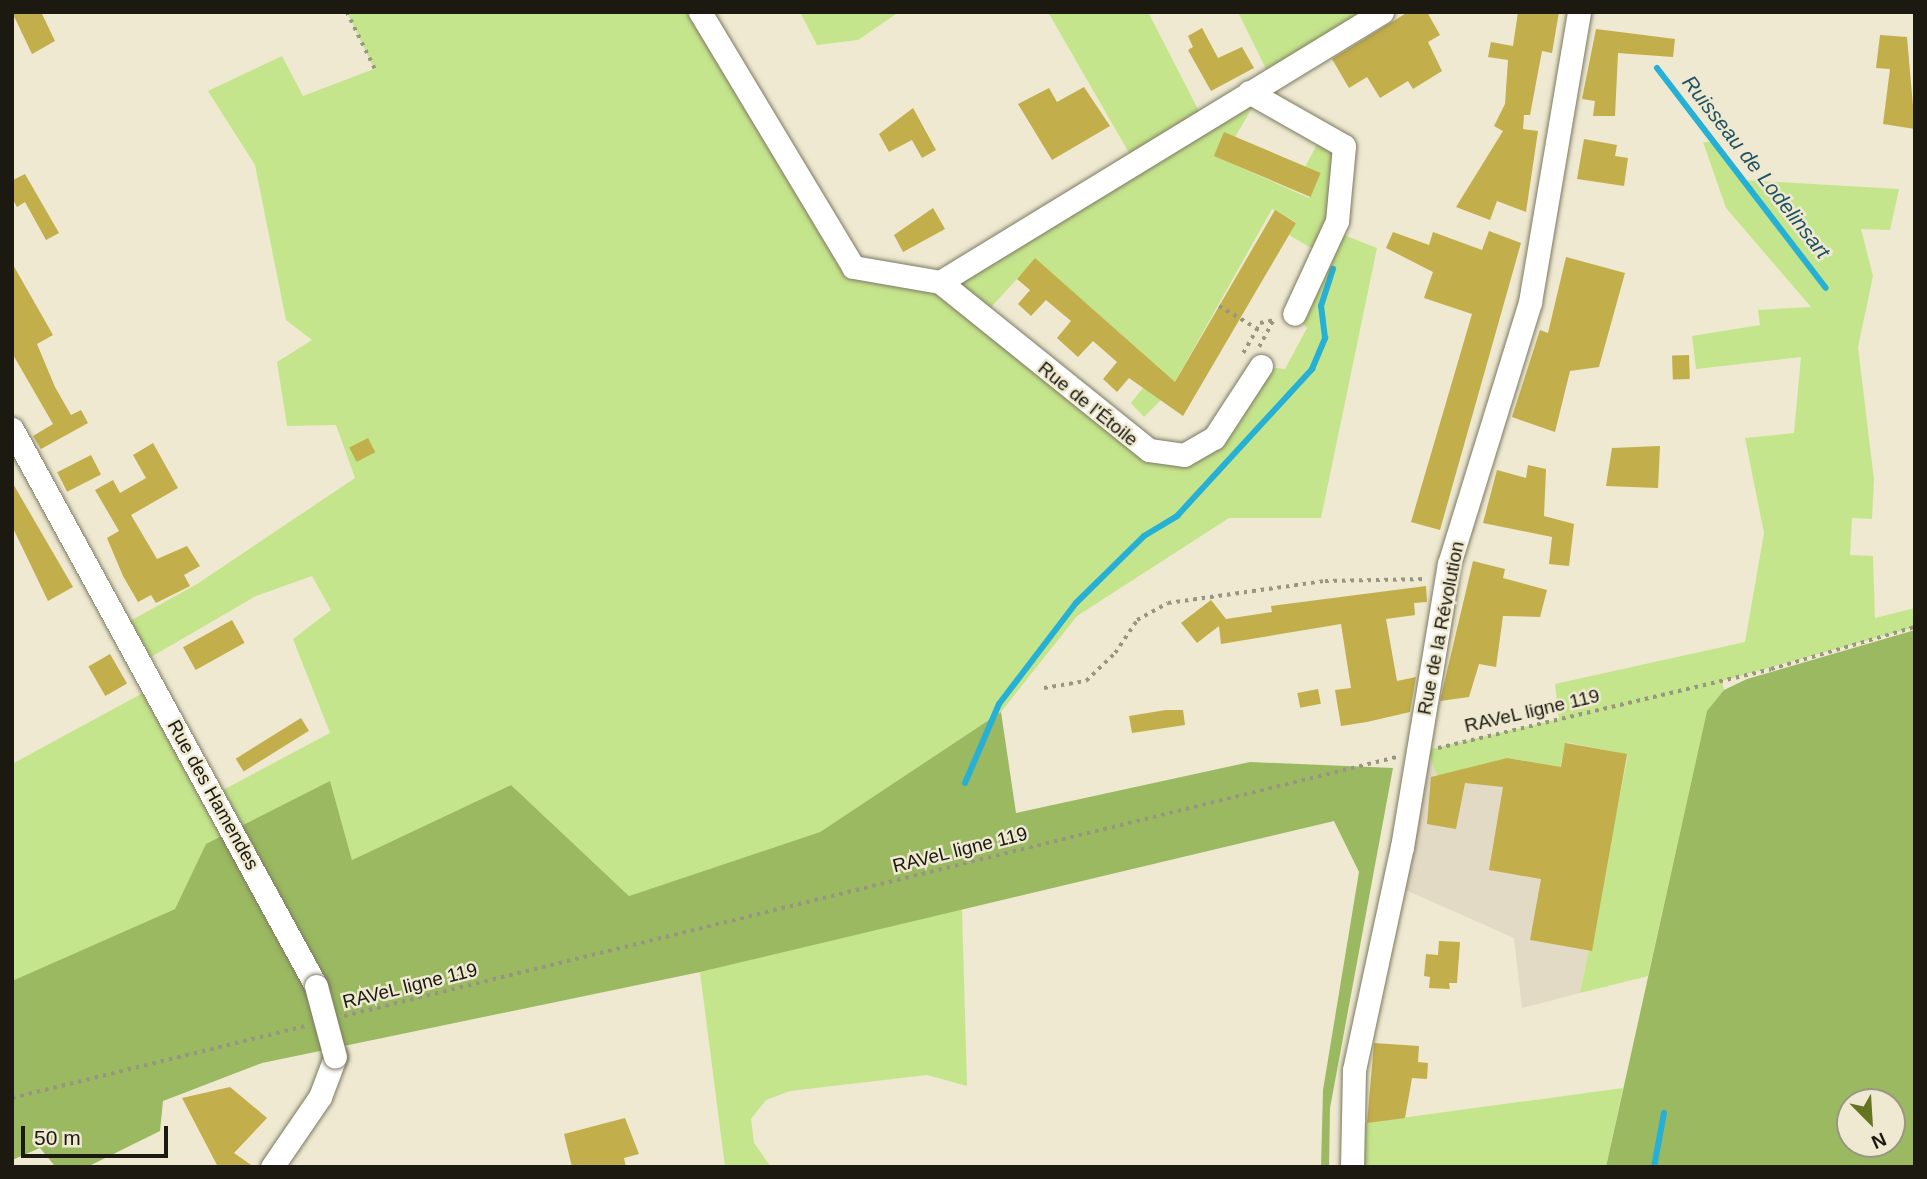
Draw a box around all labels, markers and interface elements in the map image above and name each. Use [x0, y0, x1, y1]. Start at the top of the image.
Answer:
water label: Ruisseau de Lodelinsart [1677, 70, 1835, 264]
street label: Rue de l'Étoile [1033, 357, 1143, 451]
street label: Rue de la Révolution [1413, 539, 1469, 717]
street label: RAVeL ligne 119 [1462, 684, 1602, 738]
street label: Rue des Hamendes [162, 716, 264, 874]
street label: RAVeL ligne 119 [890, 822, 1030, 878]
street label: RAVeL ligne 119 [340, 958, 480, 1014]
north arrow [1836, 1088, 1906, 1158]
scale bar [24, 1112, 172, 1156]
text: 50 m [34, 1126, 81, 1149]
text: N [1868, 1128, 1889, 1153]

